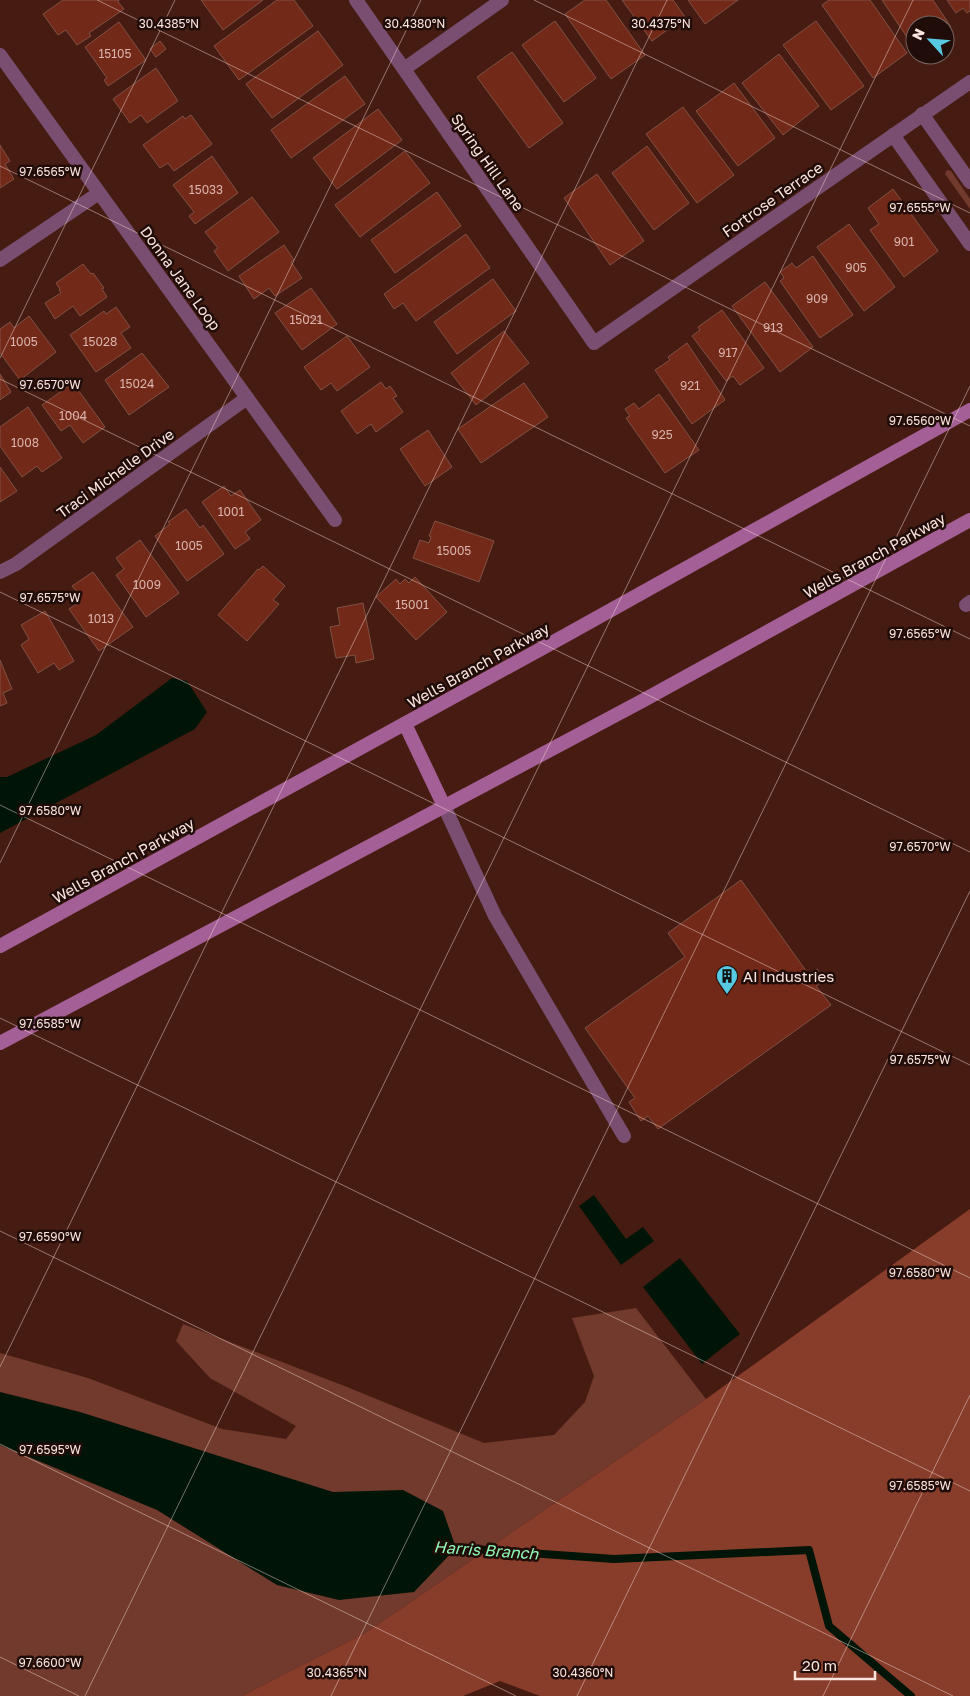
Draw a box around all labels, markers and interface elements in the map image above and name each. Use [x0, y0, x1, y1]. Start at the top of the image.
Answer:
north arrow [905, 15, 955, 65]
text: 30.4385°N [139, 16, 199, 31]
text: 30.4380°N [385, 16, 445, 31]
text: 30.4375°N [631, 16, 691, 31]
text: N [908, 26, 928, 43]
house number: 15105 [98, 46, 132, 61]
street label: Spring Hill Lane [448, 110, 528, 214]
street label: Fortrose Terrace [718, 157, 826, 240]
text: 97.6565°W [19, 164, 81, 179]
house number: 15033 [189, 182, 223, 197]
text: 97.6555°W [889, 200, 951, 215]
street label: Donna Jane Loop [137, 222, 225, 334]
house number: 901 [894, 234, 914, 249]
house number: 905 [845, 260, 867, 275]
house number: 909 [806, 291, 828, 306]
house number: 15021 [289, 312, 323, 327]
house number: 913 [763, 320, 783, 335]
house number: 1005 [10, 334, 38, 349]
house number: 15028 [83, 334, 117, 349]
house number: 917 [718, 345, 738, 360]
house number: 15024 [120, 376, 154, 391]
text: 97.6570°W [19, 377, 81, 392]
house number: 921 [680, 378, 700, 393]
house number: 1004 [59, 408, 87, 423]
text: 97.6560°W [889, 413, 952, 428]
street label: Traci Michelle Drive [53, 424, 177, 521]
house number: 925 [651, 427, 673, 442]
house number: 1008 [11, 435, 39, 450]
house number: 1001 [218, 504, 244, 519]
street label: Wells Branch Parkway [800, 508, 949, 602]
house number: 1005 [175, 538, 203, 553]
house number: 15005 [437, 543, 471, 558]
house number: 1009 [133, 577, 161, 592]
text: 97.6575°W [20, 590, 81, 605]
house number: 15001 [395, 597, 429, 612]
house number: 1013 [88, 611, 114, 626]
street label: Wells Branch Parkway [404, 618, 553, 712]
text: 97.6565°W [889, 626, 951, 641]
text: 97.6580°W [19, 803, 82, 818]
street label: Wells Branch Parkway [49, 813, 198, 907]
text: 97.6570°W [889, 839, 951, 854]
building icon: AI Industries [715, 964, 739, 995]
place label: AI Industries [743, 967, 834, 985]
text: 97.6585°W [19, 1016, 81, 1031]
text: 97.6575°W [890, 1052, 951, 1067]
text: 97.6590°W [19, 1229, 82, 1244]
text: 97.6580°W [889, 1265, 952, 1280]
text: 97.6595°W [19, 1442, 81, 1457]
text: 97.6585°W [889, 1478, 951, 1493]
water label: Harris Branch [433, 1536, 540, 1564]
scale bar [795, 1648, 875, 1680]
text: 97.6600°W [19, 1655, 82, 1670]
text: 20 m [802, 1656, 837, 1674]
text: 30.4365°N [307, 1665, 367, 1680]
text: 30.4360°N [553, 1665, 613, 1680]

